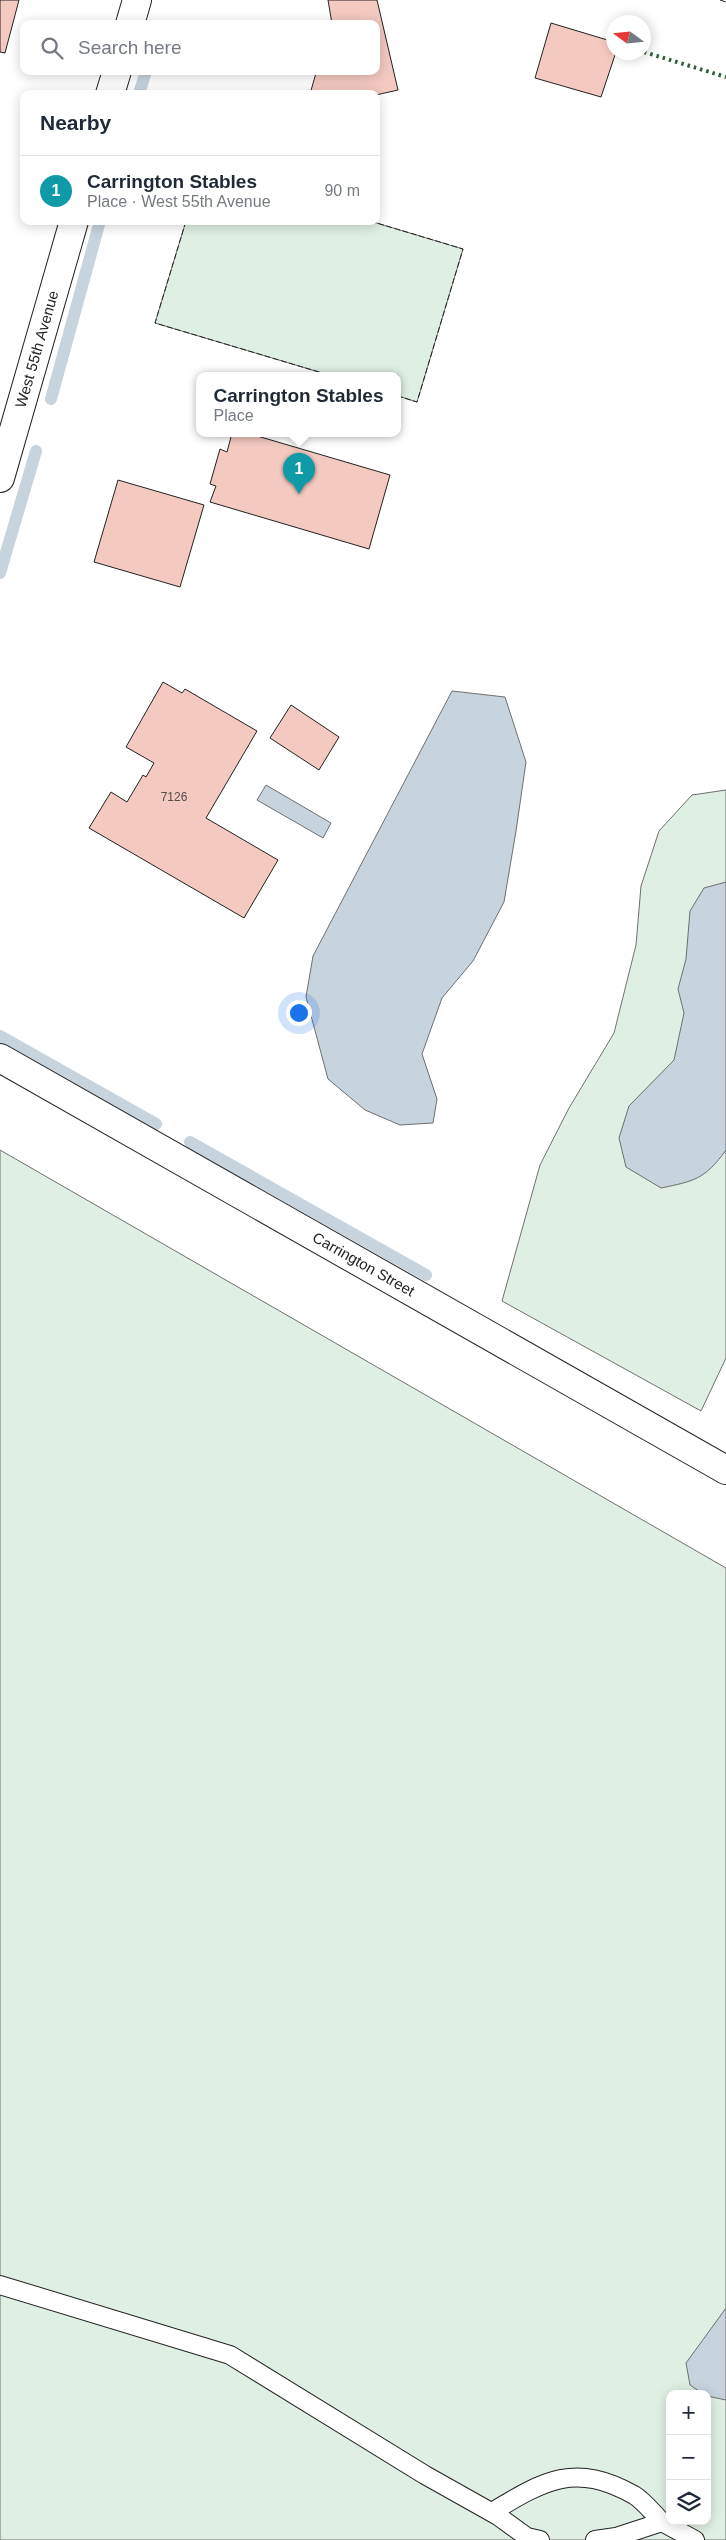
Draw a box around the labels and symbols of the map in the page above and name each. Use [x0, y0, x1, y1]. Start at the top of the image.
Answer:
north arrow [606, 15, 651, 60]
street label: West 55th Avenue [12, 288, 62, 410]
pin: 1 [283, 453, 315, 494]
house number: 7126 [161, 790, 188, 804]
your location [286, 1000, 312, 1026]
street label: Carrington Street [310, 1228, 418, 1300]

